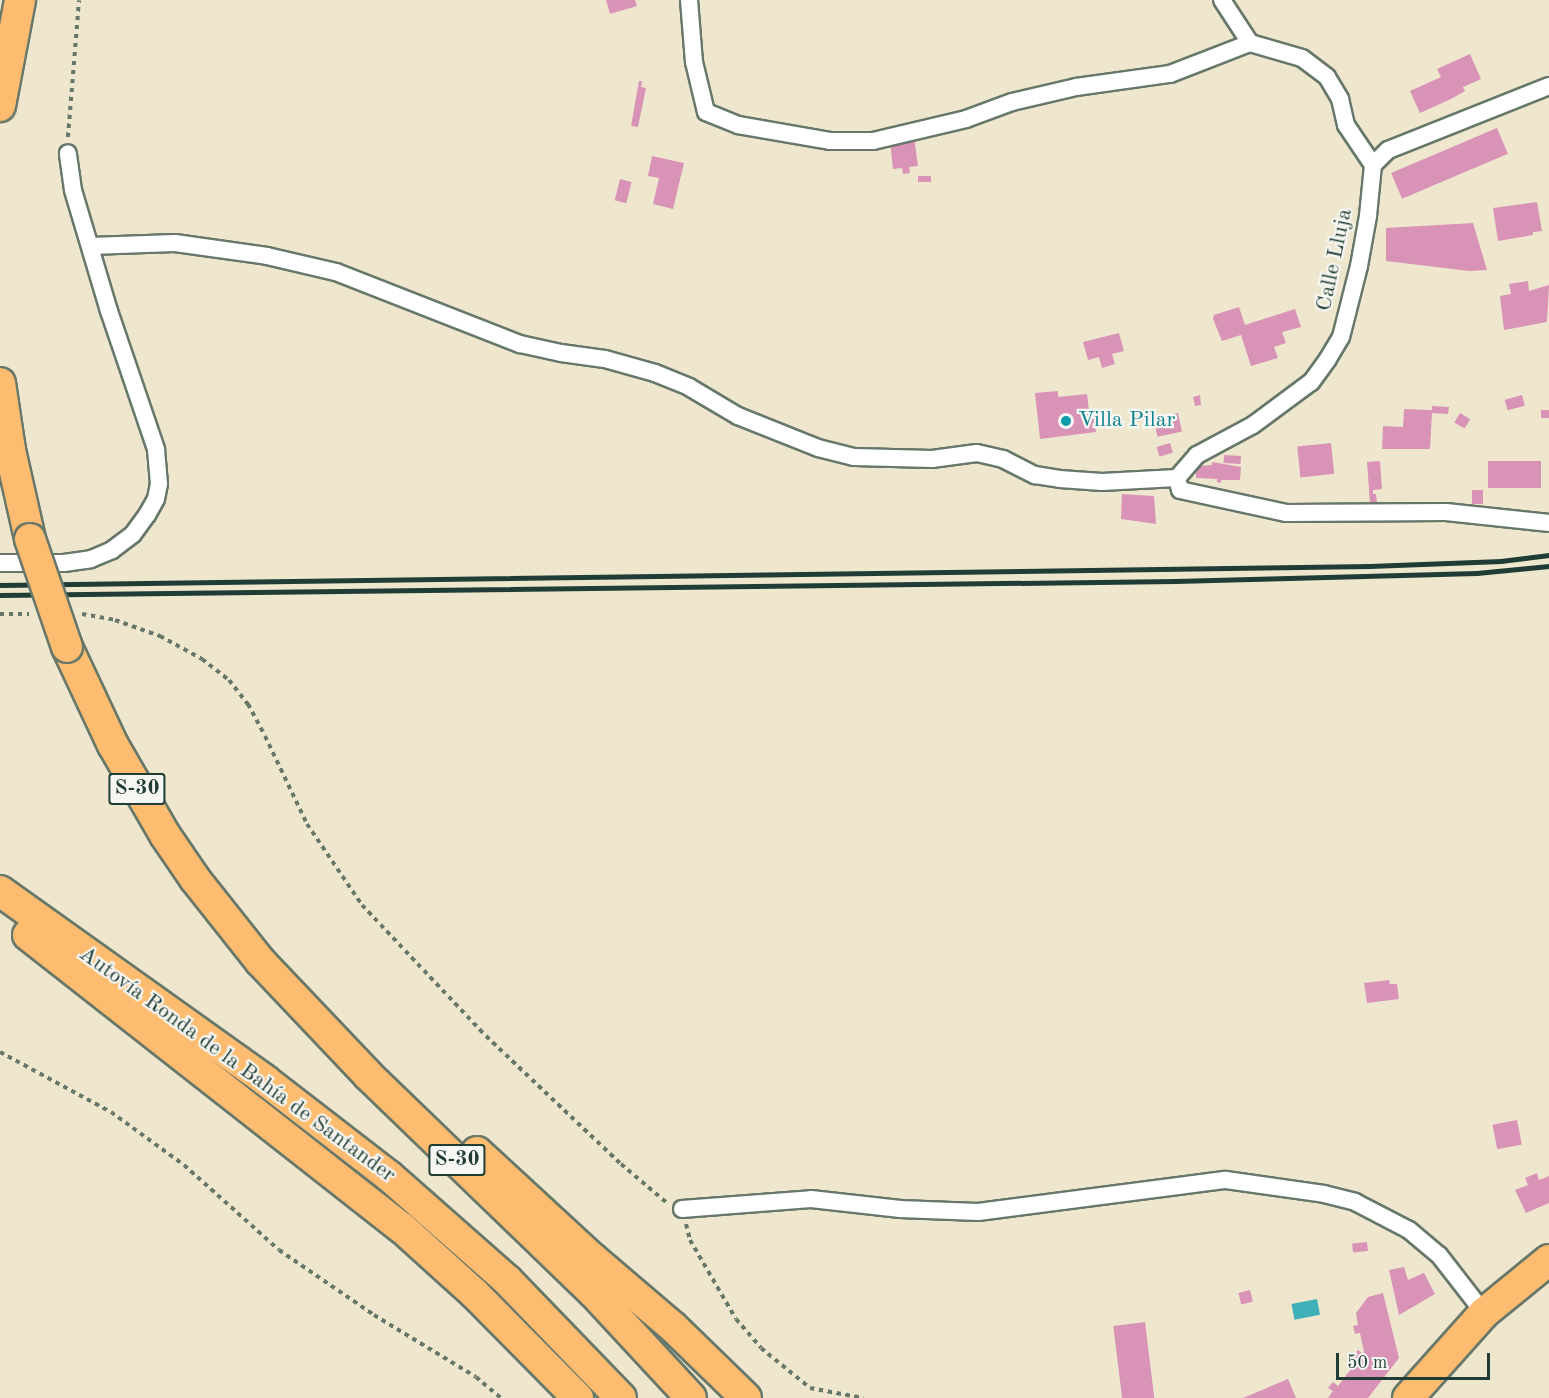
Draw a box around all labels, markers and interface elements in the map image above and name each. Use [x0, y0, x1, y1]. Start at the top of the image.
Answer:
street label: Calle Lluja [1311, 206, 1359, 314]
place label: Villa Pilar [1078, 408, 1176, 434]
marker: Villa Pilar [1059, 414, 1073, 428]
road number: S-30 [107, 771, 167, 807]
street label: Autovía Ronda de la Bahía de Santander [74, 941, 400, 1189]
road number: S-30 [427, 1142, 487, 1178]
scale bar [1339, 1341, 1494, 1379]
text: 50 m [1347, 1354, 1387, 1372]

